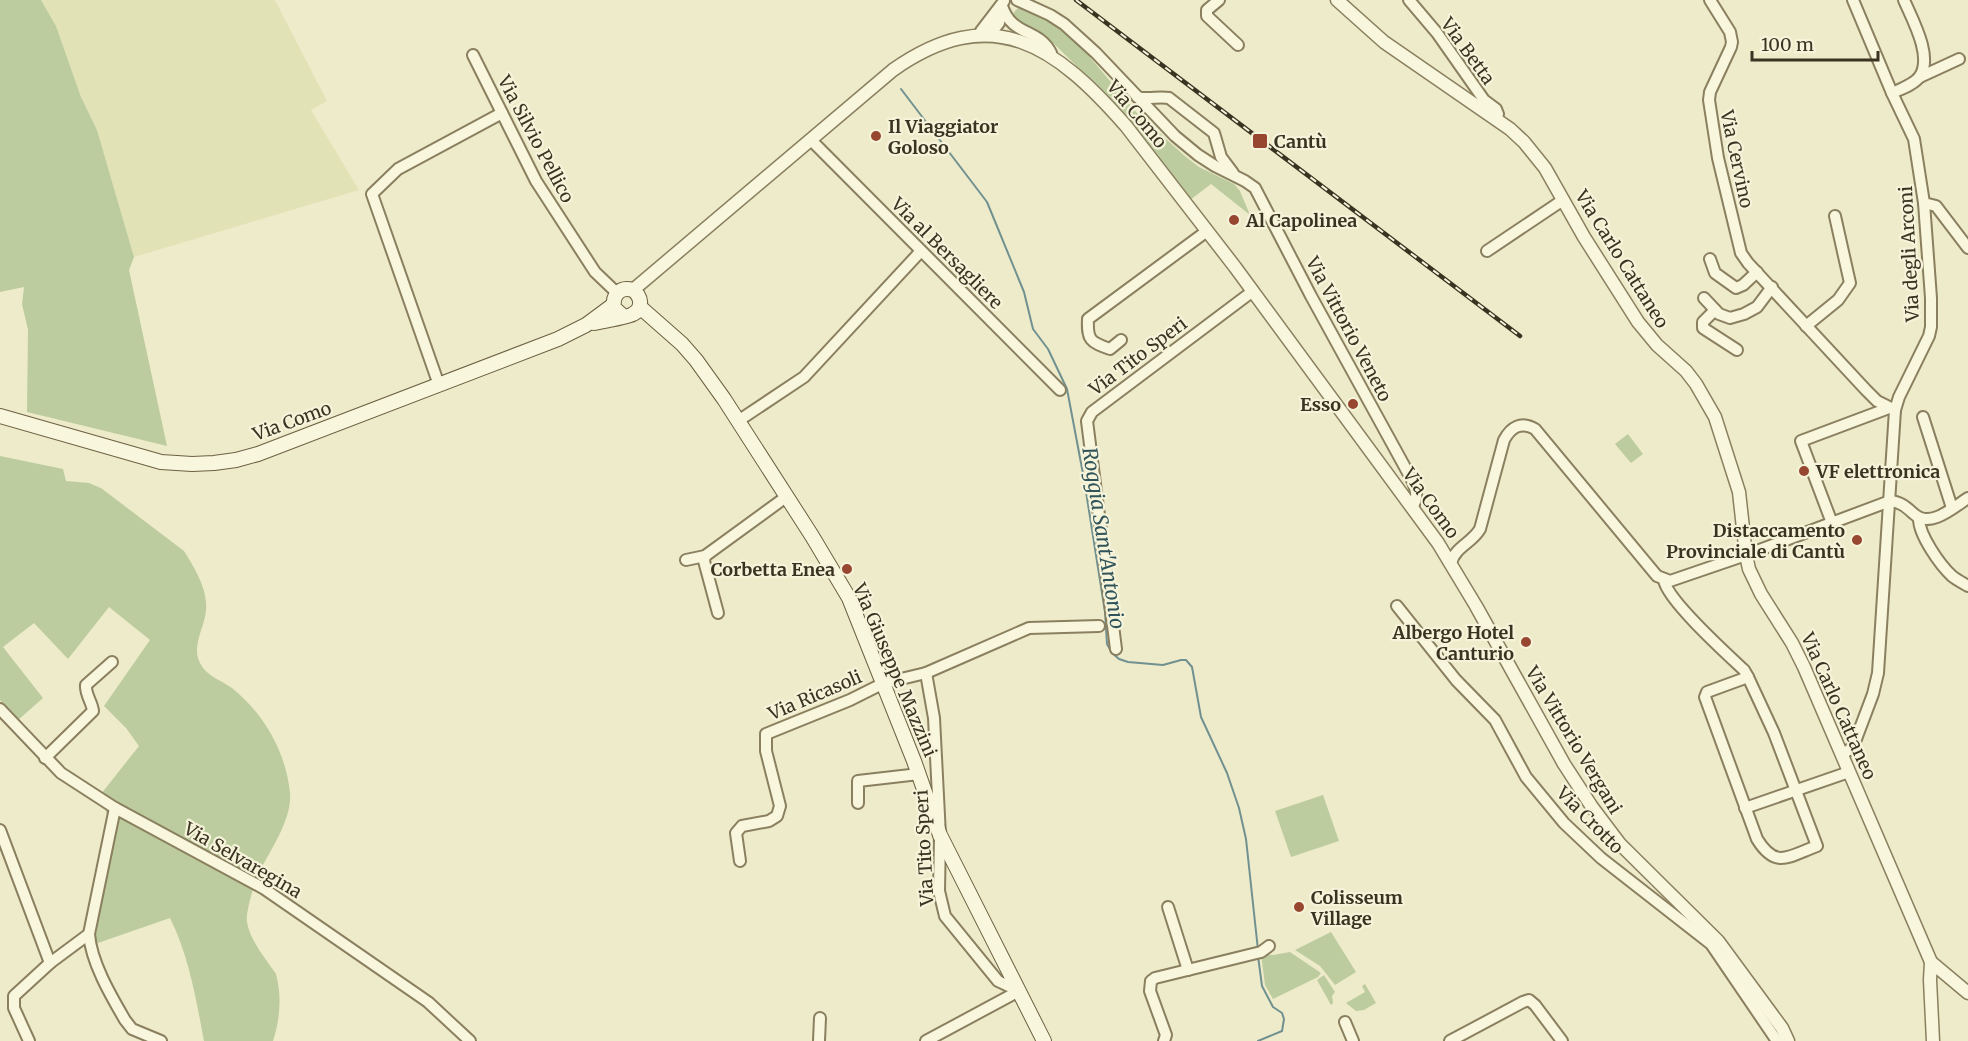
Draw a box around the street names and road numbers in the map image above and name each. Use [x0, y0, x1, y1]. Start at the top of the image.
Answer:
street label: Via Betta [1435, 12, 1500, 89]
street label: Via Silvio Pellico [492, 71, 579, 207]
street label: Via Como [1101, 74, 1172, 153]
street label: Via Cervino [1715, 107, 1759, 210]
street label: Via Carlo Cattaneo [1570, 185, 1674, 332]
street label: Via degli Arconi [1894, 185, 1924, 324]
street label: Via al Bersagliere [886, 192, 1008, 314]
street label: Via Vittorio Veneto [1301, 252, 1397, 405]
street label: Via Tito Speri [1084, 312, 1192, 401]
street label: Via Como [249, 396, 334, 446]
street label: Via Como [1397, 462, 1464, 543]
street label: Via Giuseppe Mazzini [848, 579, 942, 761]
street label: Via Carlo Cattaneo [1796, 628, 1882, 783]
street label: Via Vittorio Vergani [1520, 661, 1627, 818]
street label: Via Ricasoli [764, 665, 865, 725]
street label: Via Crotto [1551, 781, 1628, 858]
street label: Via Tito Speri [909, 789, 939, 908]
street label: Via Selvaregina [179, 816, 306, 903]

